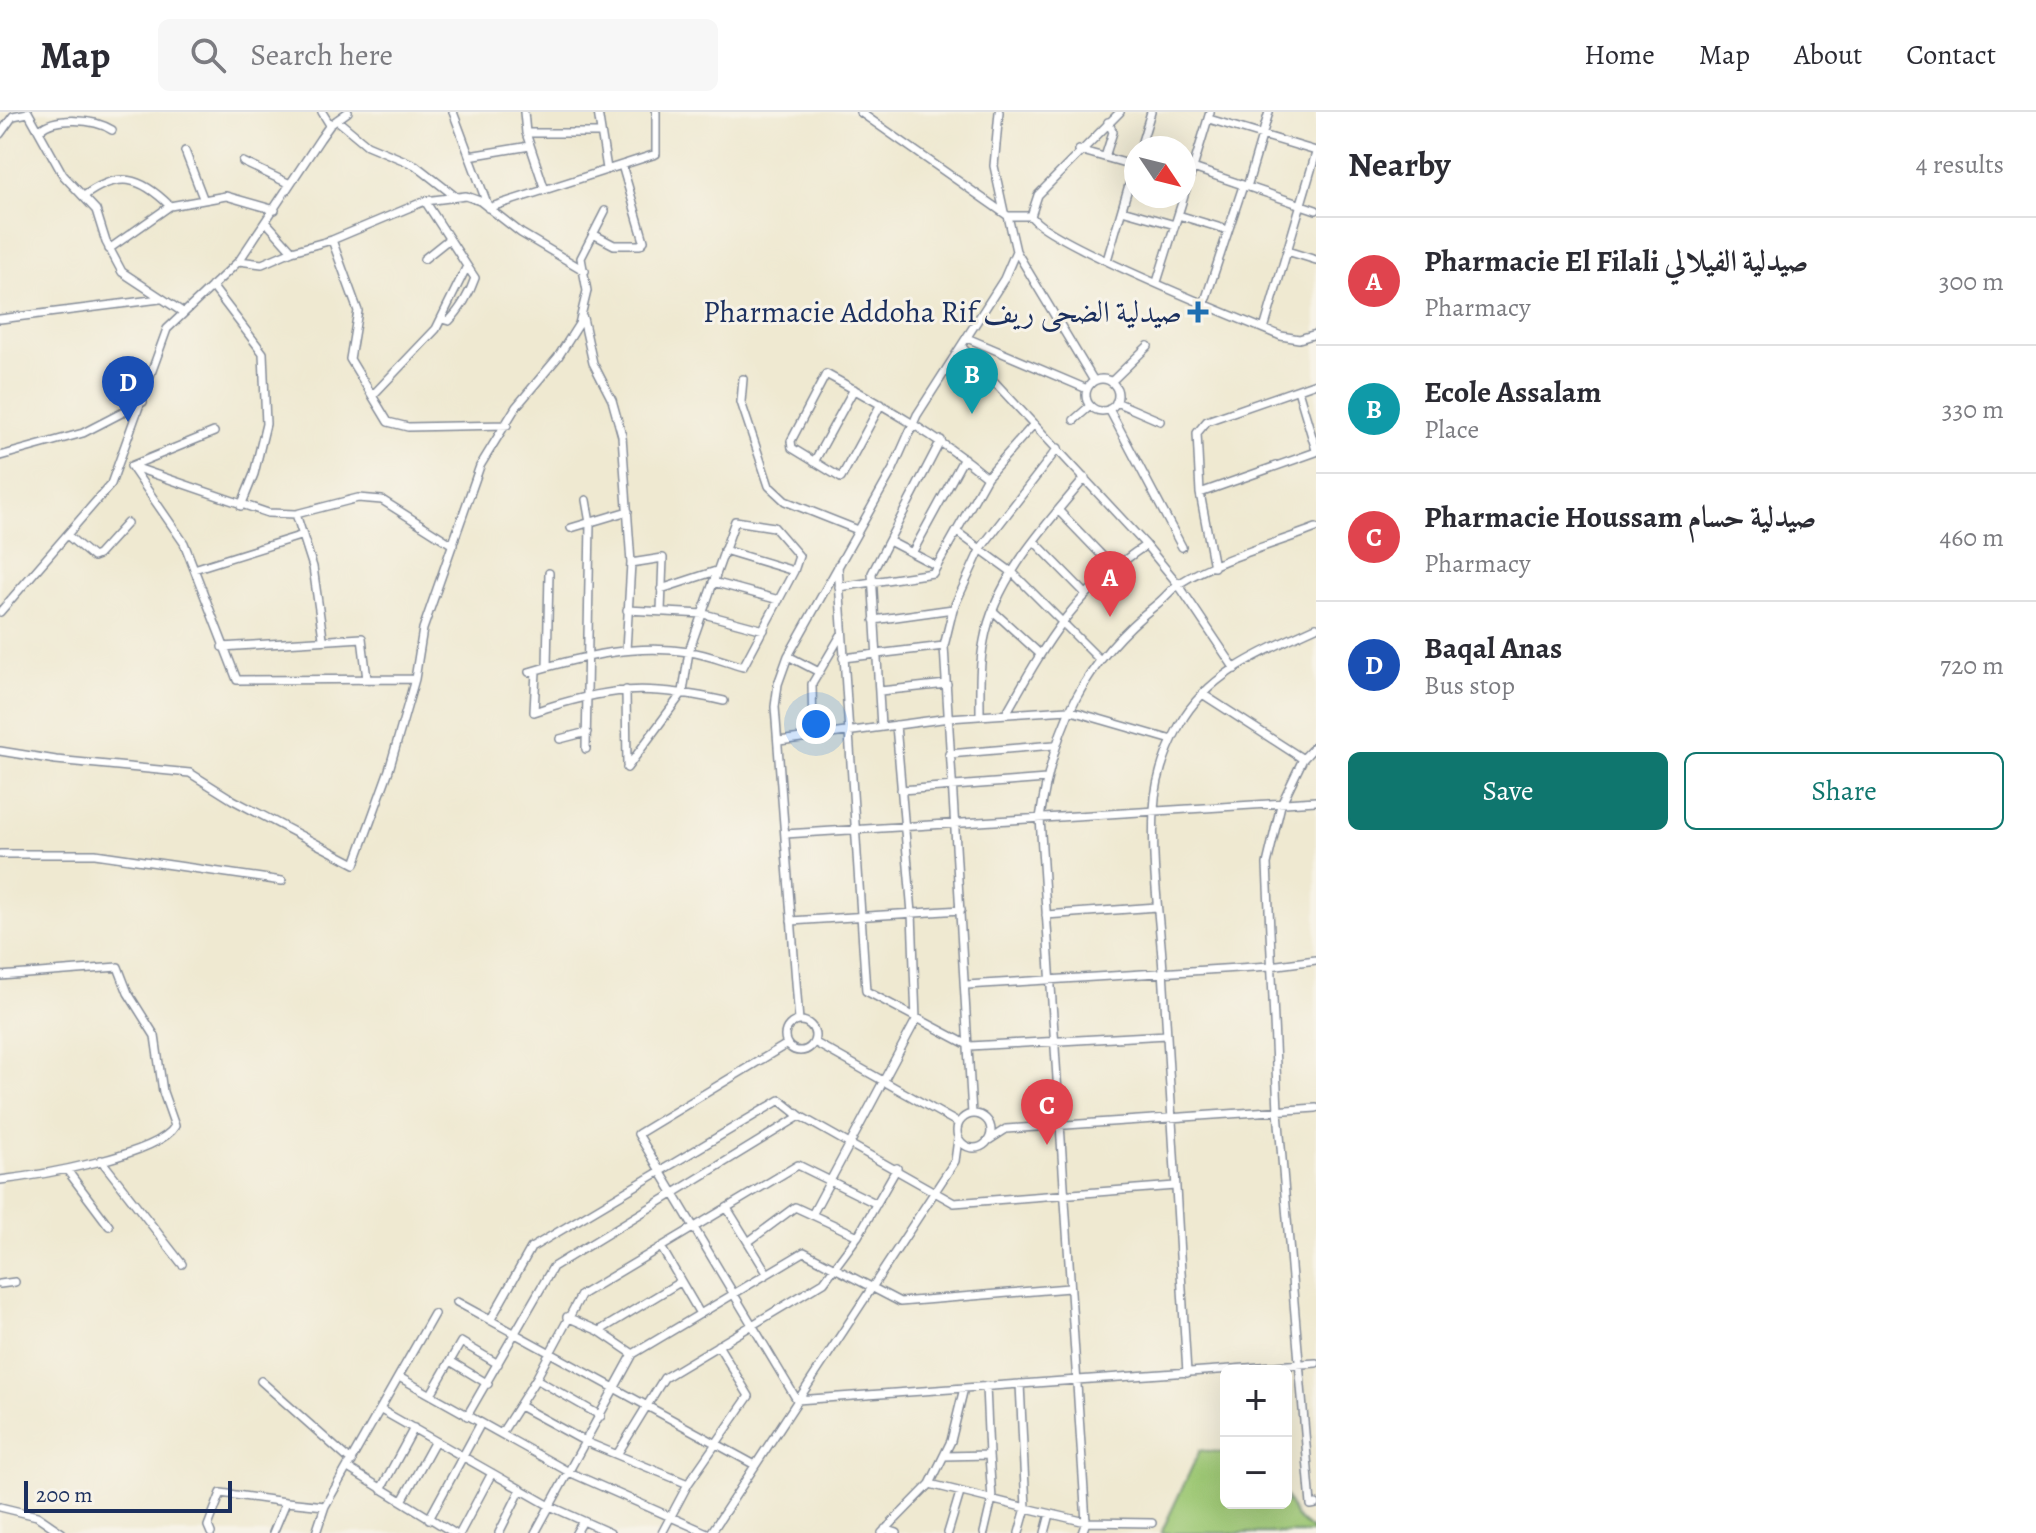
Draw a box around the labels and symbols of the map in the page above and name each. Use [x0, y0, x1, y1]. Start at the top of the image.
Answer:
north arrow [1124, 136, 1196, 208]
place label: Pharmacie Addoha Rif صيدلية الضحى ريف [703, 292, 1182, 332]
marker: Pharmacie Addoha Rif صيدلية الضحى ريف [1189, 303, 1207, 321]
pin: B [946, 348, 998, 414]
pin: D [102, 356, 154, 422]
pin: A [1084, 551, 1136, 617]
your location [796, 704, 836, 744]
pin: C [1021, 1079, 1073, 1145]
scale bar [24, 1477, 232, 1513]

